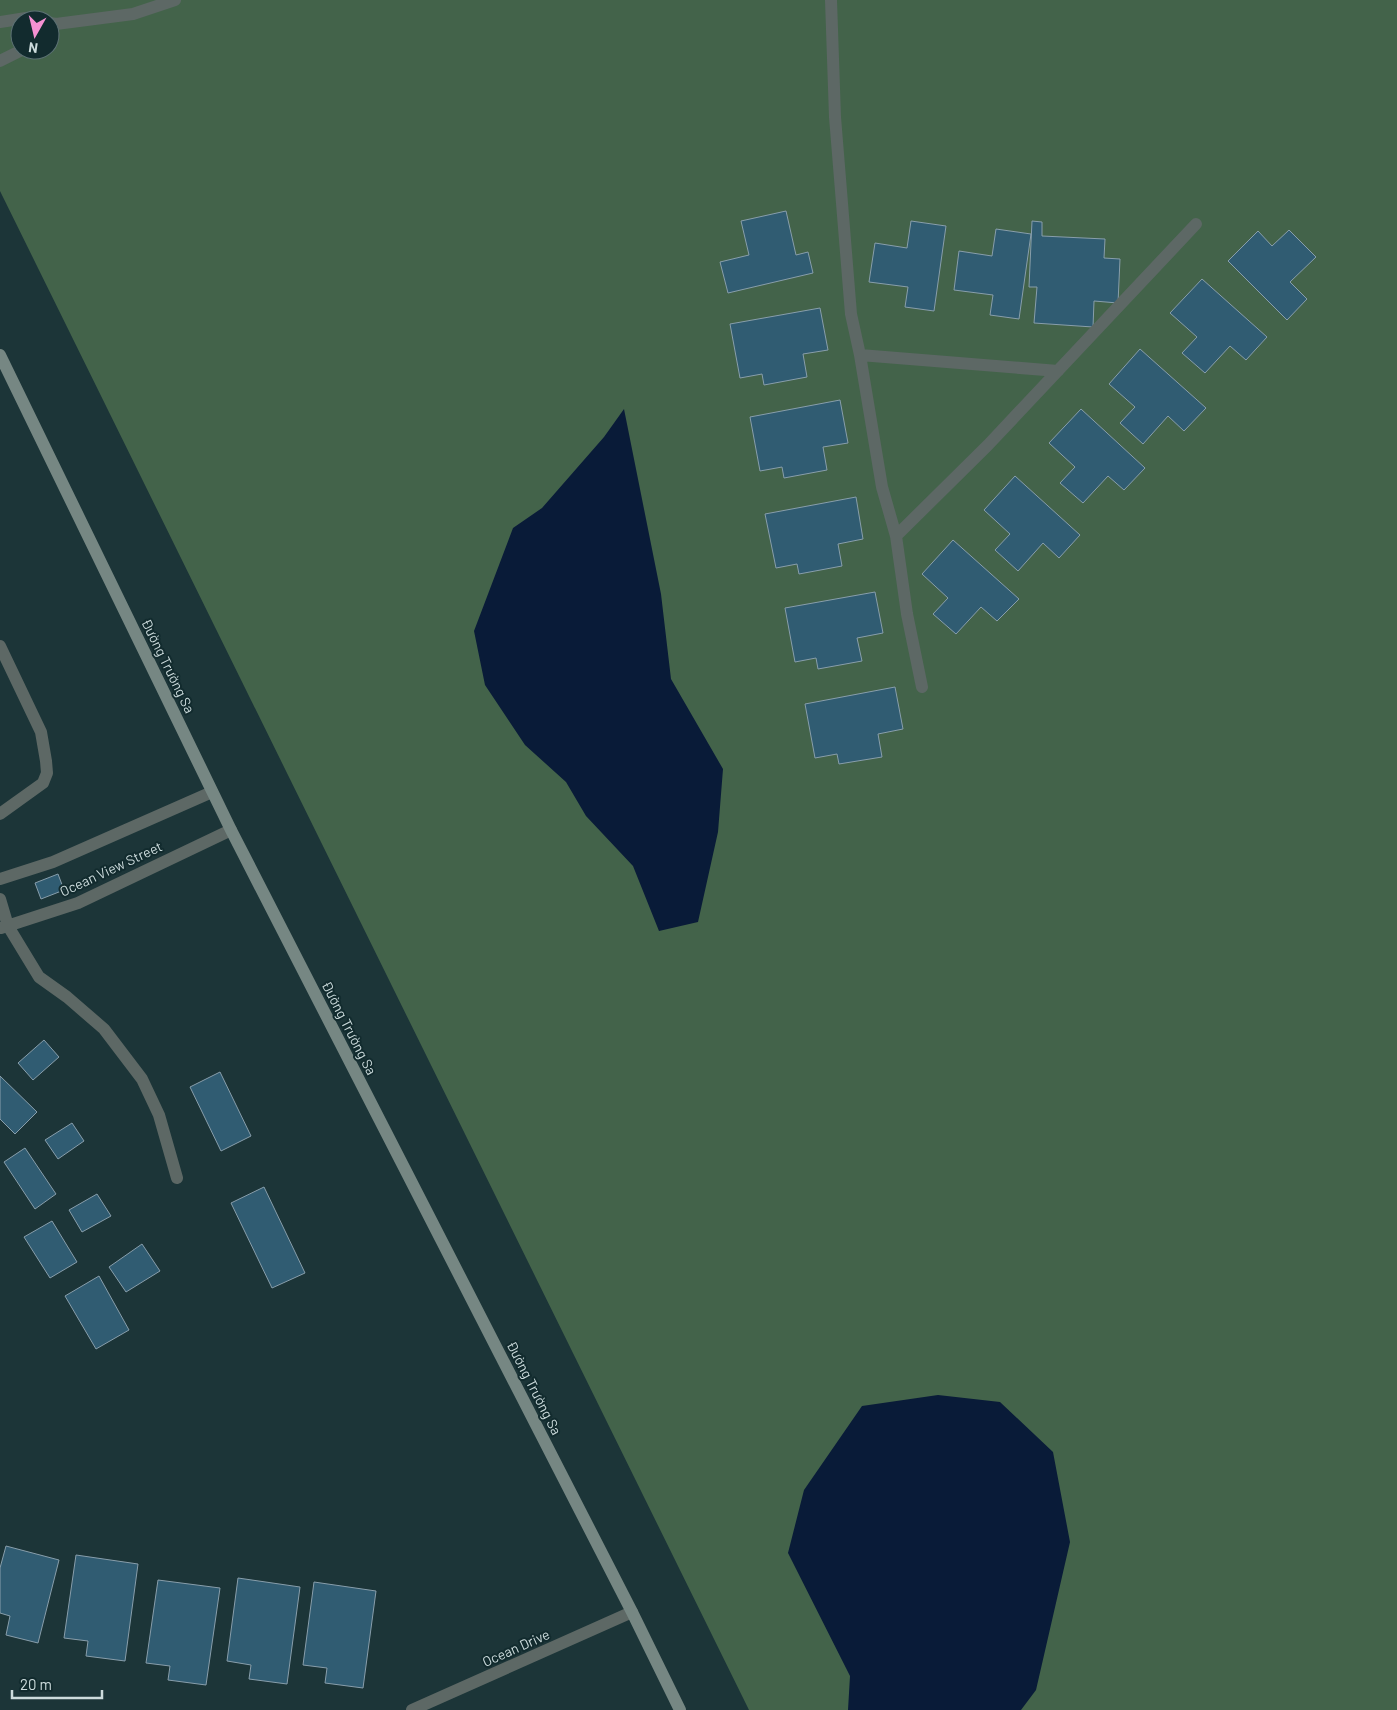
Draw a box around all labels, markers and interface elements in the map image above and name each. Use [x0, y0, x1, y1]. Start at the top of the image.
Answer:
north arrow [10, 10, 60, 60]
text: N [27, 39, 39, 57]
street label: Đường Trường Sa [138, 616, 199, 716]
street label: Ocean View Street [57, 837, 165, 900]
street label: Đường Trường Sa [319, 978, 380, 1077]
street label: Đường Trường Sa [504, 1338, 565, 1437]
street label: Ocean Drive [479, 1625, 552, 1670]
scale bar [12, 1668, 102, 1700]
text: 20 m [20, 1675, 52, 1693]

